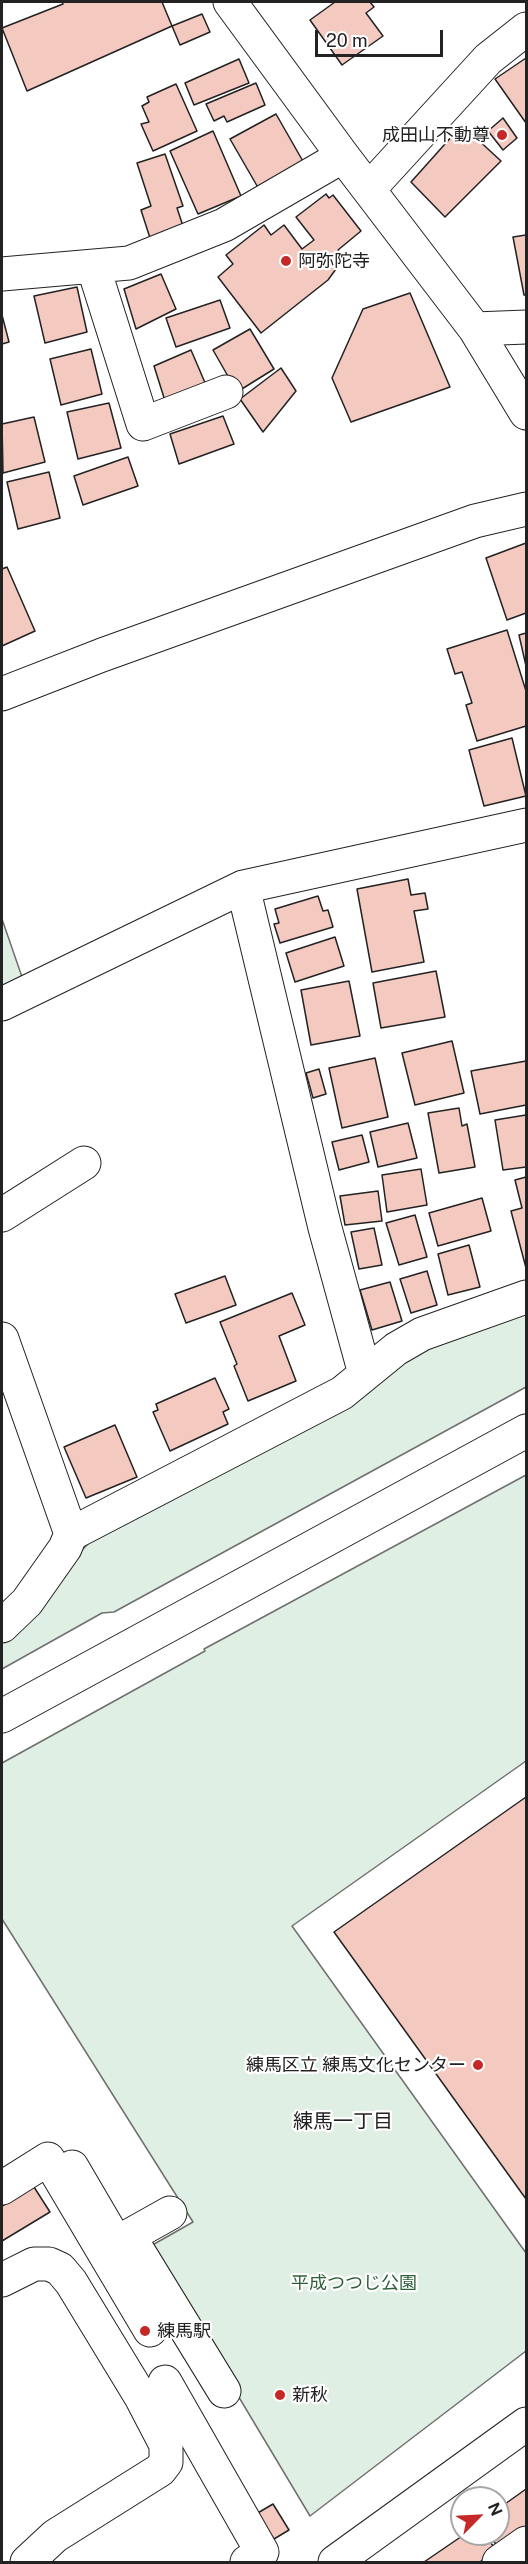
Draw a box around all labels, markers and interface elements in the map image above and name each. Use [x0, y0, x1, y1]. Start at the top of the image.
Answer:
scale bar [318, 18, 446, 56]
text: 20 m [326, 30, 368, 51]
place label: 成田山不動尊 [382, 124, 490, 146]
marker: 成田山不動尊 [495, 128, 509, 142]
place label: 阿弥陀寺 [298, 250, 370, 272]
marker: 阿弥陀寺 [279, 254, 293, 268]
place label: 練馬区立 練馬文化センター [246, 2054, 466, 2076]
marker: 練馬区立 練馬文化センター [471, 2058, 485, 2072]
district label: 練馬一丁目 [293, 2110, 393, 2134]
park label: 平成つつじ公園 [291, 2272, 417, 2294]
place label: 練馬駅 [157, 2320, 211, 2342]
marker: 練馬駅 [138, 2324, 152, 2338]
place label: 新秋 [292, 2384, 328, 2406]
marker: 新秋 [273, 2388, 287, 2402]
north arrow [450, 2486, 510, 2546]
text: N [484, 2500, 506, 2519]

